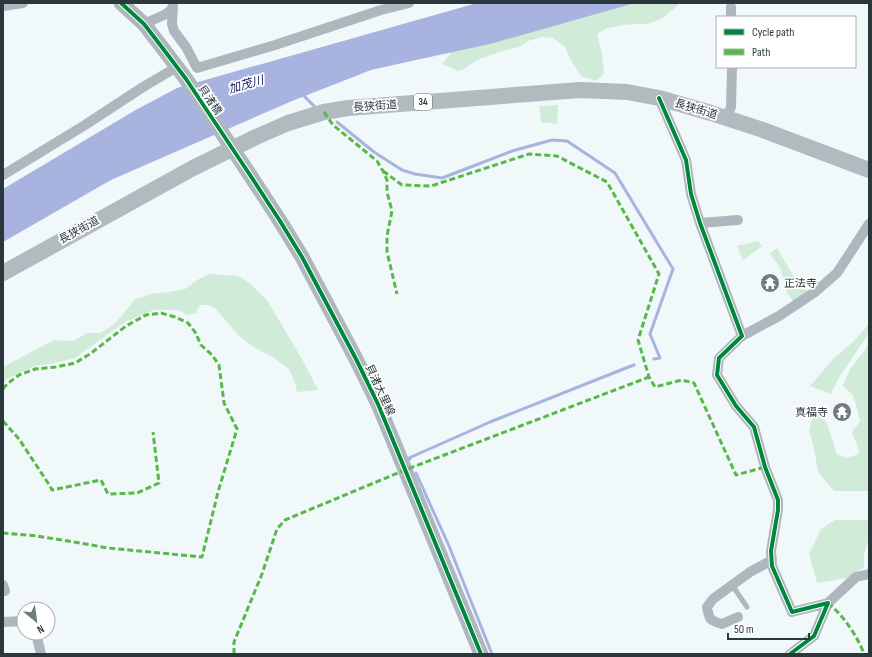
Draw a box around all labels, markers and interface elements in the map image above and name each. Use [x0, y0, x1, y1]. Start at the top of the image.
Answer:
legend [716, 16, 856, 68]
text: Cycle path [752, 25, 794, 40]
text: Path [752, 45, 770, 60]
water label: 加茂川 [227, 72, 267, 97]
street label: 貝渚橋 [195, 83, 225, 117]
road number: 34 [414, 94, 432, 110]
street label: 長狭街道 [673, 96, 719, 122]
street label: 長狭街道 [353, 98, 397, 114]
street label: 長狭街道 [57, 214, 101, 246]
temple icon: 正法寺 [759, 272, 781, 294]
place label: 正法寺 [784, 277, 817, 290]
street label: 貝渚大里線 [362, 362, 398, 418]
temple icon: 真福寺 [831, 401, 853, 423]
place label: 真福寺 [795, 406, 828, 419]
north arrow [16, 601, 56, 641]
scale bar [728, 615, 809, 641]
text: N [35, 622, 46, 636]
text: 50 m [734, 622, 754, 637]

